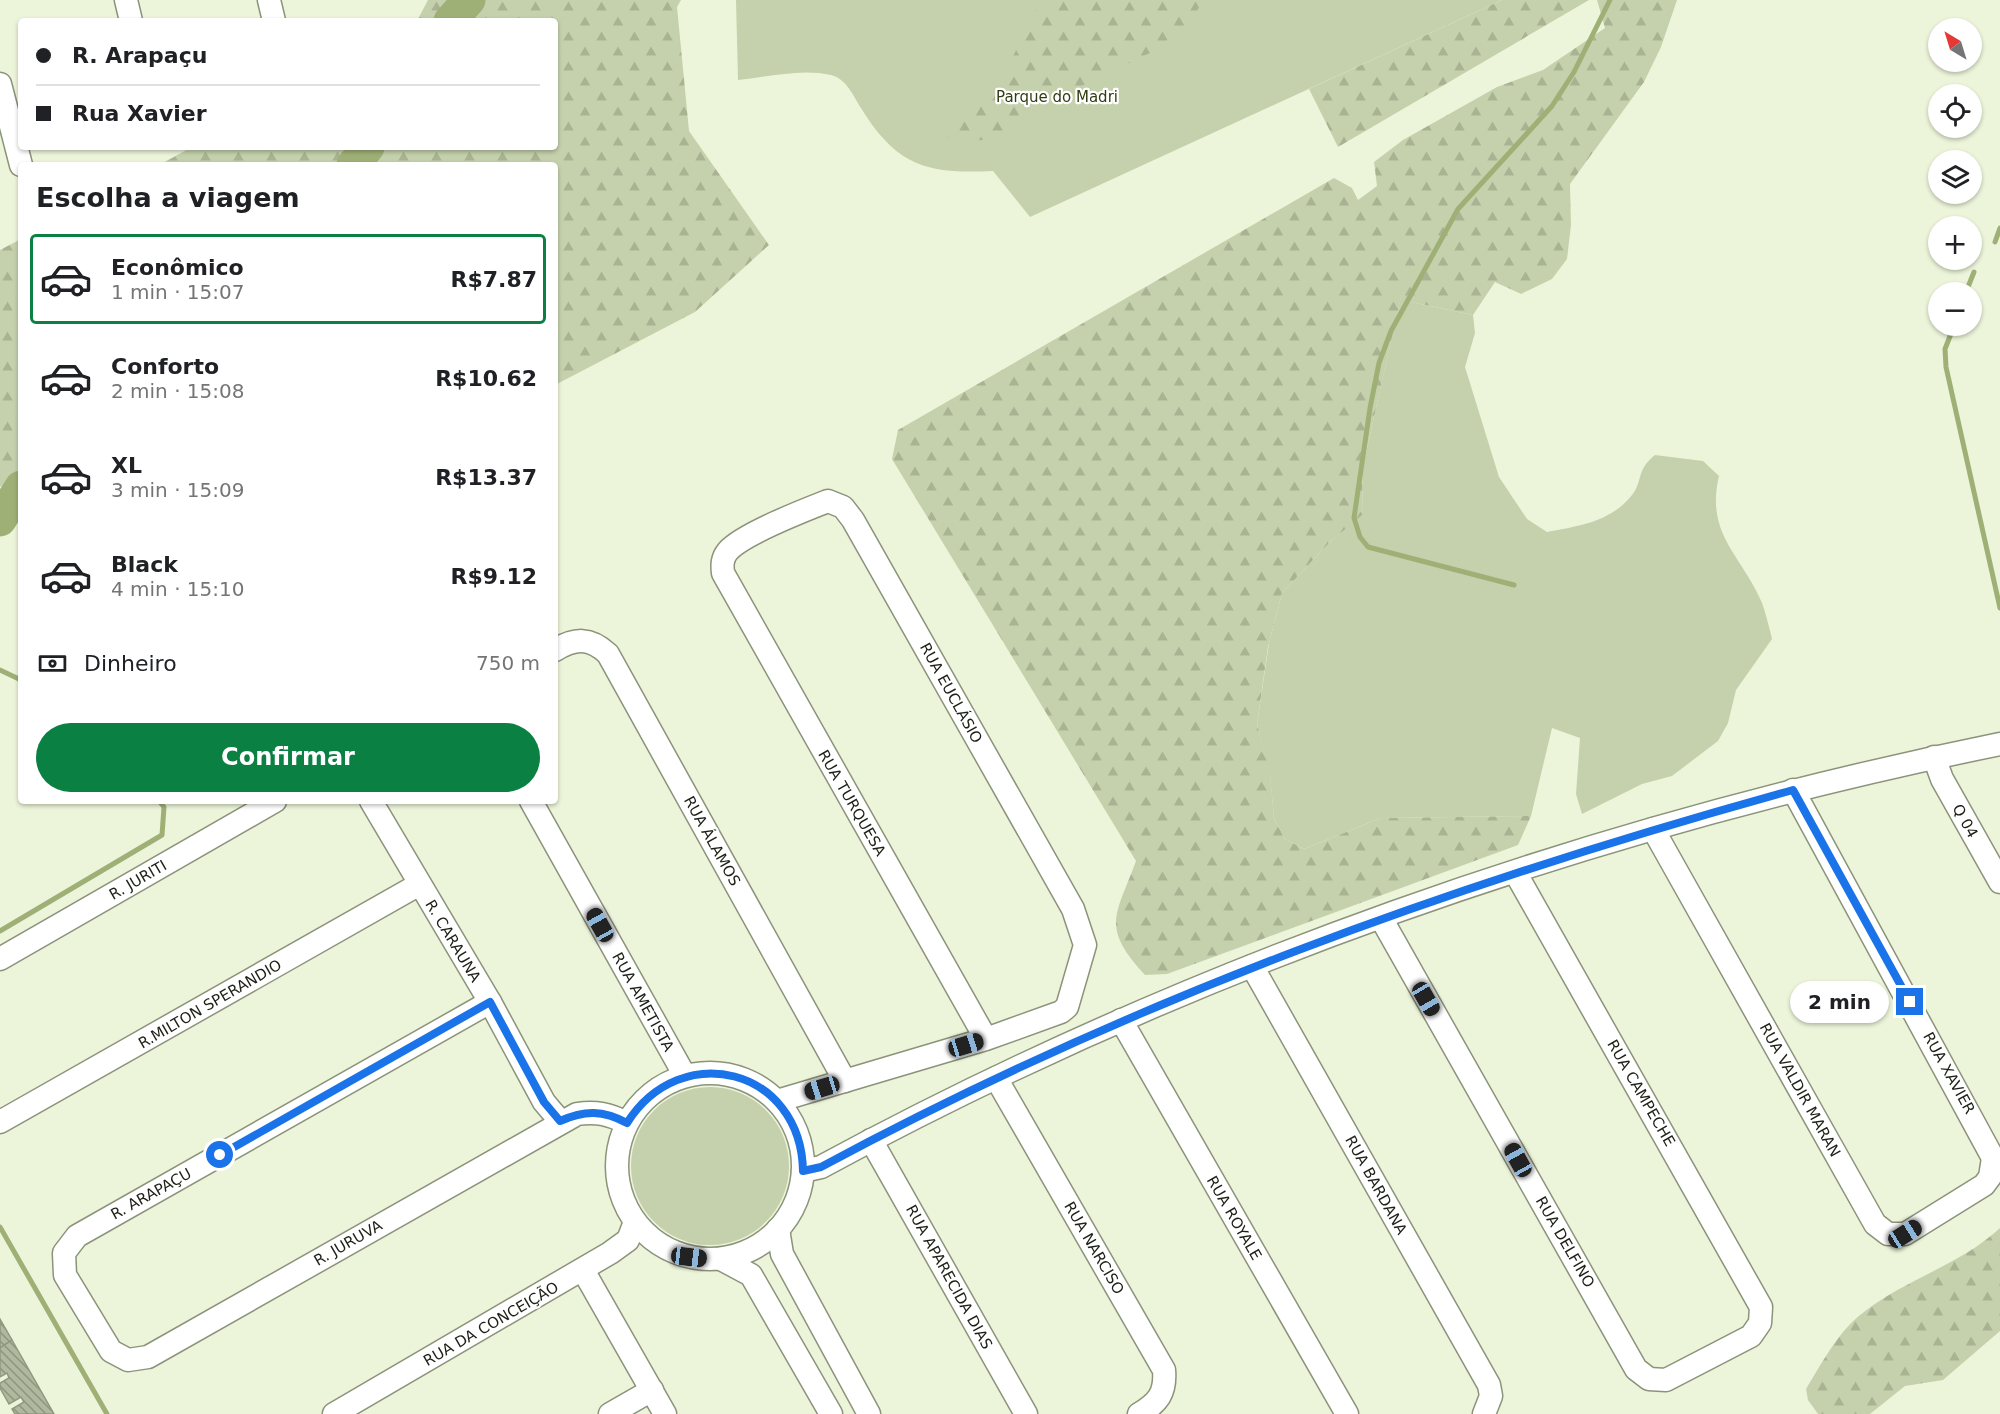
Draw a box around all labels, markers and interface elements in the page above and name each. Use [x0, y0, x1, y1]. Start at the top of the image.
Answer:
north arrow [1928, 18, 1982, 72]
map controls [1928, 18, 1982, 336]
text: R. Arapaçu [72, 43, 207, 68]
button: locate [1928, 84, 1982, 138]
park label: Parque do Madri [996, 88, 1118, 106]
text: Rua Xavier [72, 101, 207, 126]
button: layers [1928, 150, 1982, 204]
text: Escolha a viagem [36, 182, 300, 213]
button: + [1928, 216, 1982, 270]
icon: car [39, 252, 93, 306]
text: Econômico [111, 255, 244, 280]
text: R$7.87 [450, 267, 537, 292]
text: 1 min · 15:07 [111, 280, 245, 304]
button: − [1928, 282, 1982, 336]
icon: car [39, 351, 93, 405]
text: Conforto [111, 354, 219, 379]
text: R$10.62 [435, 366, 537, 391]
text: 2 min · 15:08 [111, 379, 245, 403]
icon: car [39, 450, 93, 504]
text: XL [111, 453, 142, 478]
text: R$13.37 [435, 465, 537, 490]
text: 3 min · 15:09 [111, 478, 245, 502]
icon: car [39, 549, 93, 603]
text: Black [111, 552, 178, 577]
text: R$9.12 [450, 564, 537, 589]
text: 4 min · 15:10 [111, 577, 245, 601]
street label: RUA EUCLÁSIO [916, 639, 987, 746]
icon: cash [36, 647, 69, 680]
text: Dinheiro [84, 651, 177, 676]
text: 750 m [476, 651, 540, 675]
button: Confirmar [36, 723, 540, 792]
street label: RUA TURQUESA [814, 747, 890, 860]
street label: RUA ÁLAMOS [680, 792, 745, 889]
street label: Q 04 [1948, 801, 1982, 841]
street label: R. JURITI [106, 856, 170, 904]
street label: R. CARAUNA [421, 897, 485, 986]
car [583, 905, 617, 945]
street label: RUA AMETISTA [608, 949, 678, 1055]
street label: R.MILTON SPERANDIO [135, 956, 285, 1052]
car [1409, 979, 1443, 1019]
callout: 2 min [1790, 981, 1889, 1023]
route end [1896, 988, 1923, 1015]
text: 2 min [1808, 990, 1871, 1014]
street label: RUA VALDIR MARAN [1756, 1020, 1844, 1160]
street label: RUA XAVIER [1919, 1029, 1979, 1117]
car [946, 1031, 986, 1059]
street label: RUA CAMPECHE [1603, 1037, 1679, 1149]
car [802, 1074, 842, 1102]
street label: RUA BARDANA [1341, 1132, 1411, 1238]
car [1501, 1140, 1535, 1180]
route start [206, 1141, 233, 1168]
street label: R. ARAPAÇU [108, 1164, 194, 1224]
street label: RUA ROYALE [1203, 1173, 1265, 1263]
street label: RUA DELFINO [1532, 1193, 1598, 1291]
street label: RUA NARCISO [1060, 1199, 1128, 1297]
street label: RUA APARECIDA DIAS [902, 1202, 996, 1352]
street label: R. JURUVA [311, 1216, 386, 1270]
car [1885, 1217, 1925, 1251]
car [670, 1246, 708, 1268]
street label: RUA DA CONCEIÇÃO [420, 1277, 562, 1370]

